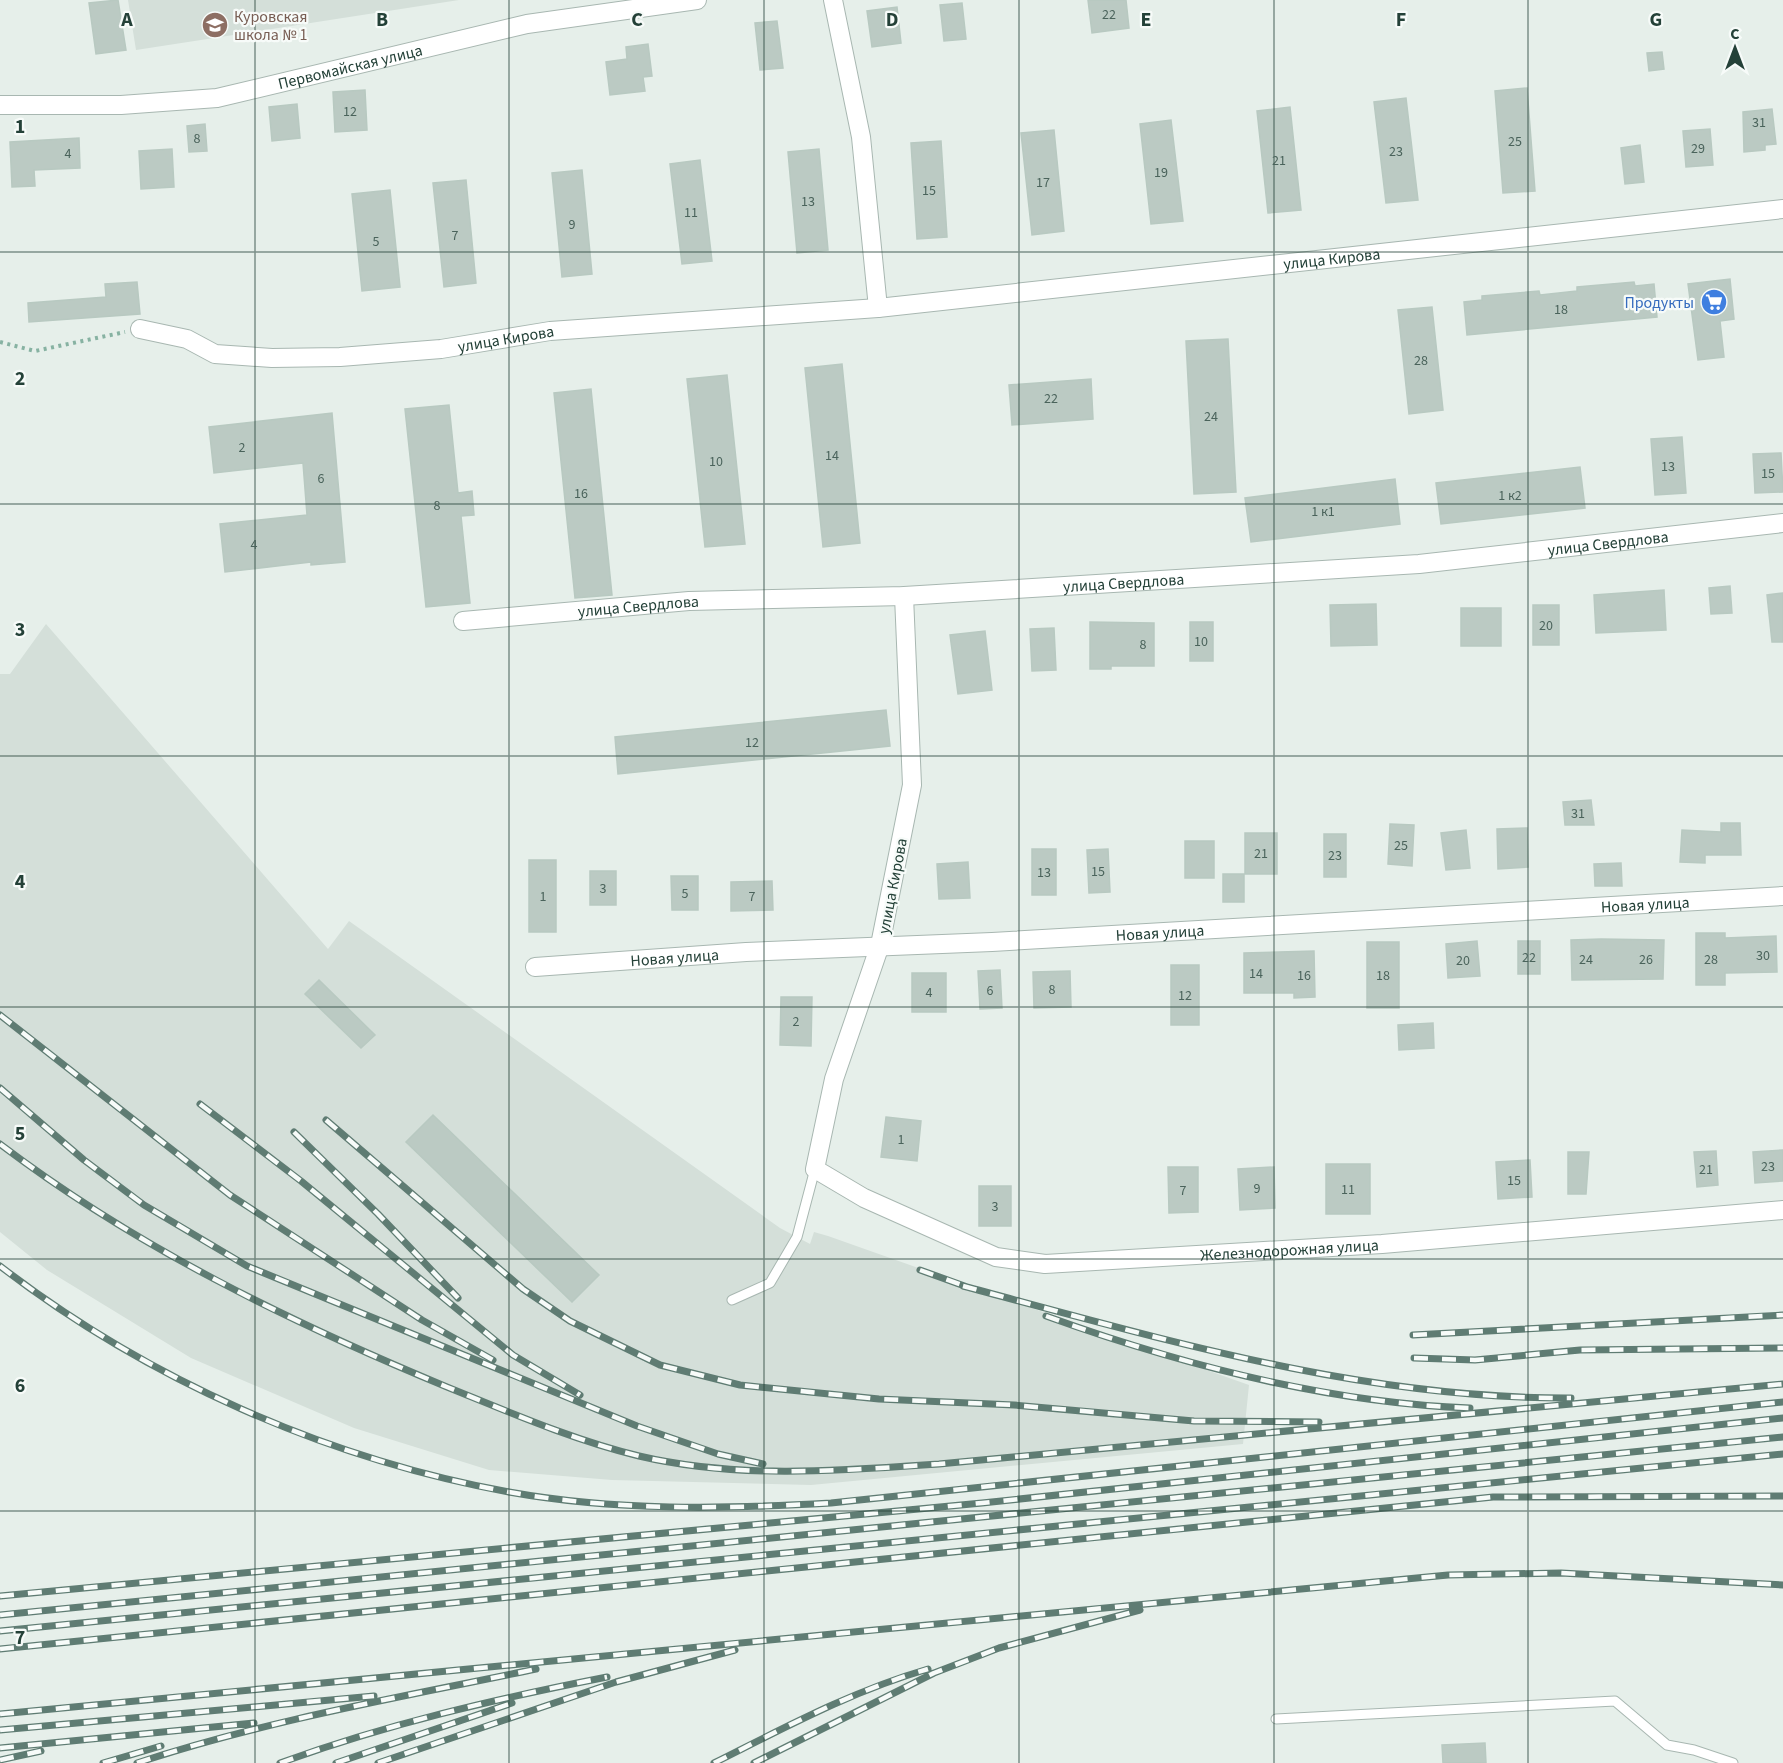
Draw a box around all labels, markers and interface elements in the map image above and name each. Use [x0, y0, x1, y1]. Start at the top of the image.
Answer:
house number: 22 [1102, 5, 1116, 25]
text: A [120, 6, 133, 34]
place label: Куровская школа № 1 [234, 6, 308, 46]
text: B [376, 6, 388, 34]
text: C [631, 6, 643, 34]
text: D [886, 6, 898, 34]
text: E [1141, 6, 1151, 34]
text: F [1396, 6, 1406, 34]
text: G [1650, 6, 1662, 34]
school or university icon: Куровская школа № 1 [200, 10, 230, 40]
north arrow [1705, 18, 1765, 78]
text: С [1730, 23, 1740, 45]
street label: Первомайская улица [276, 39, 425, 95]
house number: 12 [343, 102, 357, 122]
text: 1 [15, 113, 25, 141]
house number: 31 [1752, 113, 1766, 133]
house number: 8 [194, 129, 201, 149]
house number: 25 [1508, 132, 1522, 152]
house number: 29 [1691, 139, 1705, 159]
house number: 23 [1389, 142, 1403, 162]
house number: 4 [65, 144, 72, 164]
house number: 21 [1272, 151, 1286, 171]
house number: 19 [1154, 163, 1168, 183]
house number: 17 [1036, 173, 1050, 193]
house number: 15 [922, 181, 936, 201]
house number: 13 [801, 192, 815, 212]
house number: 11 [684, 203, 698, 223]
house number: 9 [569, 215, 576, 235]
house number: 7 [452, 226, 459, 246]
house number: 5 [373, 232, 380, 252]
street label: улица Кирова [1282, 243, 1381, 276]
supermarket icon: Продукты [1699, 287, 1729, 317]
place label: Продукты [1624, 292, 1694, 314]
house number: 18 [1554, 300, 1568, 320]
street label: улица Кирова [456, 320, 556, 358]
house number: 28 [1414, 351, 1428, 371]
text: 2 [15, 365, 25, 393]
house number: 22 [1044, 389, 1058, 409]
house number: 24 [1204, 407, 1218, 427]
house number: 2 [239, 438, 246, 458]
house number: 14 [825, 446, 839, 466]
house number: 10 [709, 452, 723, 472]
house number: 13 [1661, 457, 1675, 477]
house number: 15 [1761, 464, 1775, 484]
house number: 6 [318, 469, 325, 489]
house number: 16 [574, 484, 588, 504]
house number: 1 к2 [1498, 486, 1522, 506]
house number: 8 [434, 496, 441, 516]
house number: 1 к1 [1311, 502, 1335, 522]
street label: улица Свердлова [1546, 526, 1670, 561]
house number: 4 [251, 535, 258, 555]
street label: улица Свердлова [1062, 569, 1185, 598]
street label: улица Свердлова [577, 591, 699, 623]
text: 3 [15, 616, 25, 644]
house number: 20 [1539, 616, 1553, 636]
house number: 10 [1194, 632, 1208, 652]
house number: 8 [1140, 635, 1147, 655]
house number: 12 [745, 733, 759, 753]
house number: 31 [1571, 804, 1585, 824]
street label: улица Кирова [873, 836, 913, 936]
house number: 25 [1394, 836, 1408, 856]
house number: 21 [1254, 844, 1268, 864]
house number: 23 [1328, 846, 1342, 866]
house number: 15 [1091, 862, 1105, 882]
house number: 13 [1037, 863, 1051, 883]
text: 4 [15, 868, 26, 896]
house number: 3 [600, 879, 607, 899]
house number: 5 [682, 884, 689, 904]
house number: 1 [540, 887, 547, 907]
house number: 7 [749, 887, 756, 907]
street label: Новая улица [1600, 891, 1690, 919]
street label: Новая улица [1115, 920, 1205, 947]
street label: Новая улица [630, 944, 720, 972]
house number: 30 [1756, 946, 1770, 966]
house number: 22 [1522, 948, 1536, 968]
house number: 24 [1579, 950, 1593, 970]
house number: 26 [1639, 950, 1653, 970]
house number: 28 [1704, 950, 1718, 970]
house number: 20 [1456, 951, 1470, 971]
house number: 14 [1249, 964, 1263, 984]
house number: 16 [1297, 966, 1311, 986]
house number: 18 [1376, 966, 1390, 986]
house number: 8 [1049, 980, 1056, 1000]
house number: 6 [987, 981, 994, 1001]
house number: 4 [926, 983, 933, 1003]
house number: 12 [1178, 986, 1192, 1006]
house number: 2 [793, 1012, 800, 1032]
text: 5 [15, 1120, 25, 1148]
house number: 1 [898, 1130, 905, 1150]
house number: 23 [1761, 1157, 1775, 1177]
house number: 21 [1699, 1160, 1713, 1180]
house number: 15 [1507, 1171, 1521, 1191]
house number: 9 [1254, 1179, 1261, 1199]
house number: 11 [1341, 1180, 1355, 1200]
house number: 7 [1180, 1181, 1187, 1201]
house number: 3 [992, 1197, 999, 1217]
street label: Железнодорожная улица [1200, 1234, 1380, 1267]
text: 6 [15, 1372, 25, 1400]
text: 7 [15, 1624, 25, 1652]

